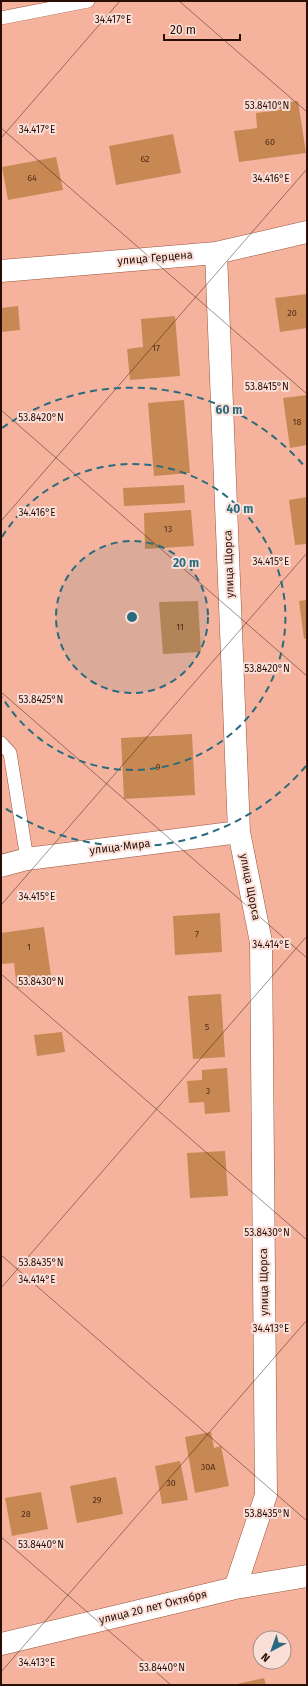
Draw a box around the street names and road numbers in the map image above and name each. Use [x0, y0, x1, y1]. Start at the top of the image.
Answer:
street label: улица Герцена [117, 248, 193, 268]
street label: улица Щорса [221, 530, 237, 598]
street label: улица Мира [89, 837, 151, 857]
street label: улица Щорса [237, 852, 263, 922]
street label: улица Щорса [257, 1248, 271, 1316]
street label: улица 20 лет Октября [98, 1587, 208, 1627]

